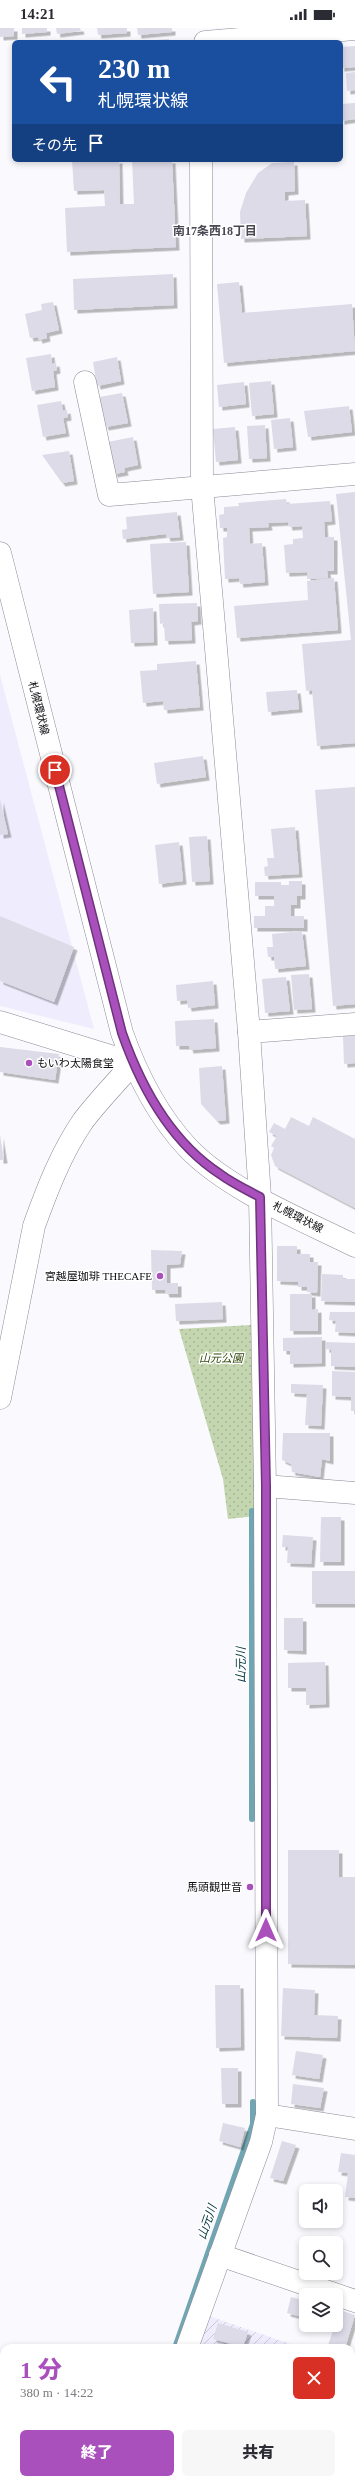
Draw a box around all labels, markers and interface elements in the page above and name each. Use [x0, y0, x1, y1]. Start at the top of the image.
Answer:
text: 14:21 [20, 6, 55, 22]
text: 230 m [98, 53, 170, 84]
icon: left [32, 56, 84, 108]
text: 札幌環状線 [98, 91, 188, 111]
icon: arrive [85, 132, 107, 154]
text: その先 [32, 137, 77, 153]
district label: 南17条西18丁目 [173, 224, 257, 238]
street label: 札幌環状線 [27, 680, 51, 736]
pin [38, 753, 72, 787]
icon: arrive [44, 759, 66, 781]
place label: もいわ太陽食堂 [37, 1057, 114, 1069]
marker: もいわ太陽食堂 [24, 1058, 34, 1068]
street label: 札幌環状線 [271, 1199, 325, 1235]
place label: 宮越屋珈琲 THECAFE [45, 1270, 152, 1282]
marker: 宮越屋珈琲 THECAFE [155, 1271, 165, 1281]
park label: 山元公園 [199, 1352, 245, 1364]
water label: 山元川 [234, 1645, 248, 1683]
place label: 馬頭観世音 [187, 1881, 242, 1893]
marker: 馬頭観世音 [245, 1882, 255, 1892]
position arrow [245, 1909, 287, 1951]
map controls [299, 2184, 343, 2332]
button: sound [299, 2184, 343, 2228]
water label: 山元川 [195, 2201, 220, 2241]
button: search [299, 2236, 343, 2280]
button: layers [299, 2288, 343, 2332]
text: 1 分 [20, 2357, 62, 2383]
button: close [293, 2357, 335, 2399]
text: 380 m · 14:22 [20, 2385, 93, 2400]
button: 終了 [20, 2430, 174, 2476]
button: 共有 [182, 2430, 335, 2476]

